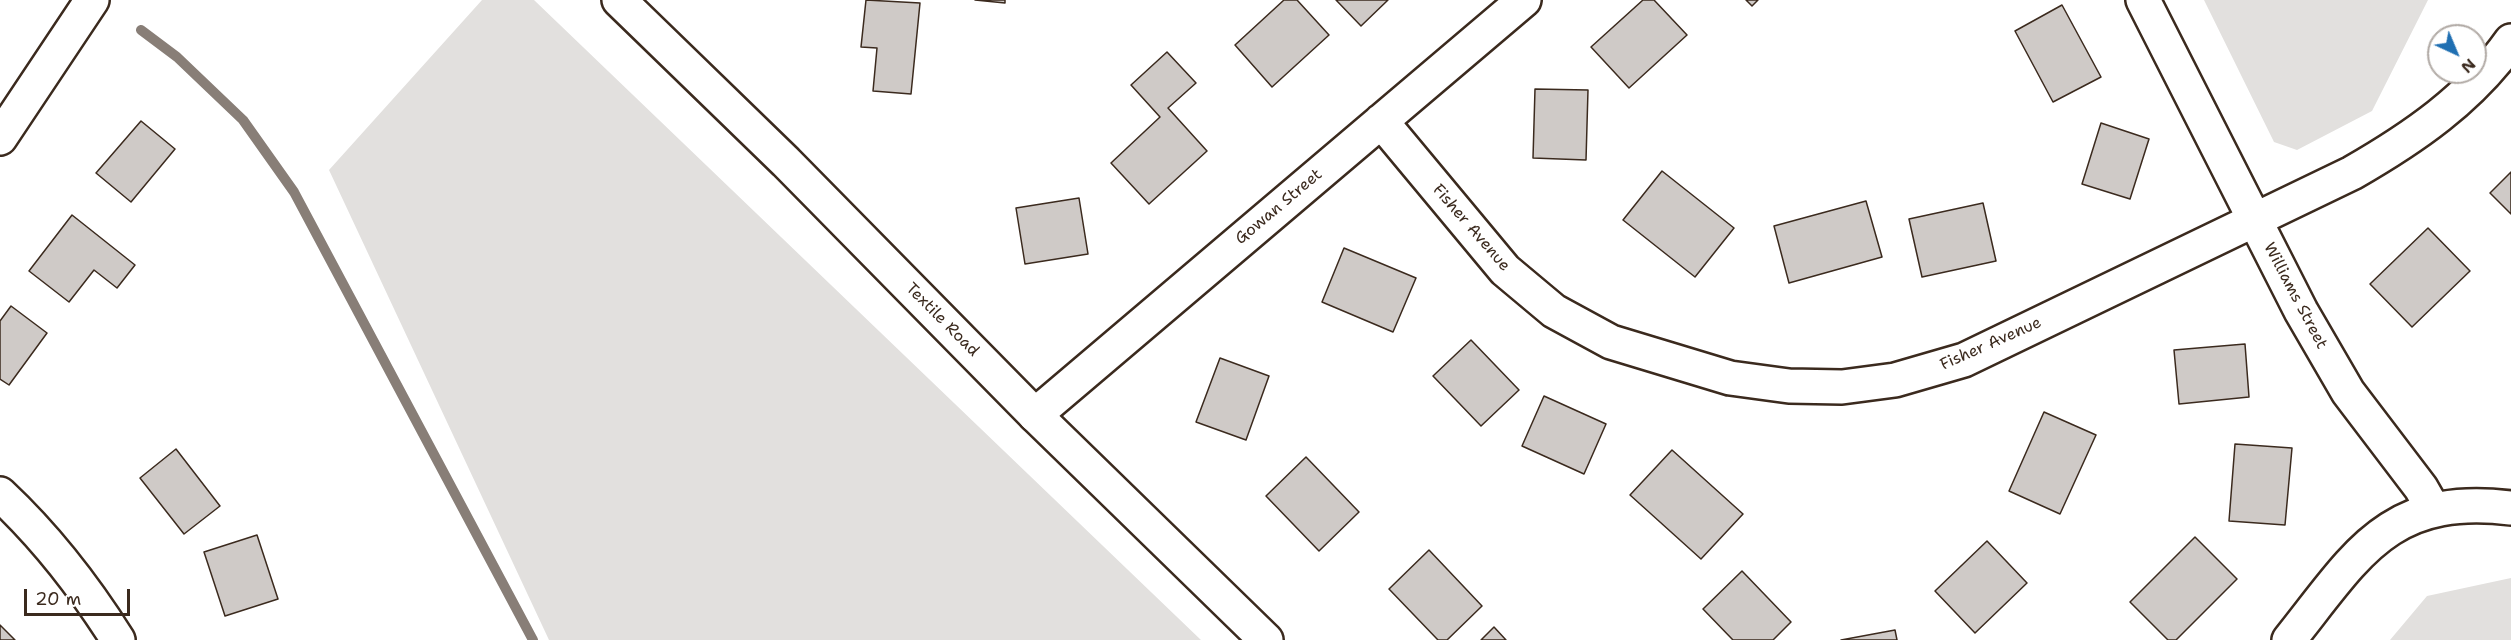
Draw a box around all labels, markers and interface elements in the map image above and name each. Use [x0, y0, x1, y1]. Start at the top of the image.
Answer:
north arrow [2427, 24, 2487, 84]
text: N [2457, 54, 2480, 78]
street label: Gowan Street [1232, 165, 1326, 249]
street label: Fisher Avenue [1428, 181, 1514, 275]
street label: Williams Street [2259, 240, 2331, 352]
street label: Textile Road [901, 279, 983, 361]
street label: Fisher Avenue [1937, 313, 2045, 375]
scale bar [27, 577, 134, 615]
text: 20 m [35, 587, 81, 611]

